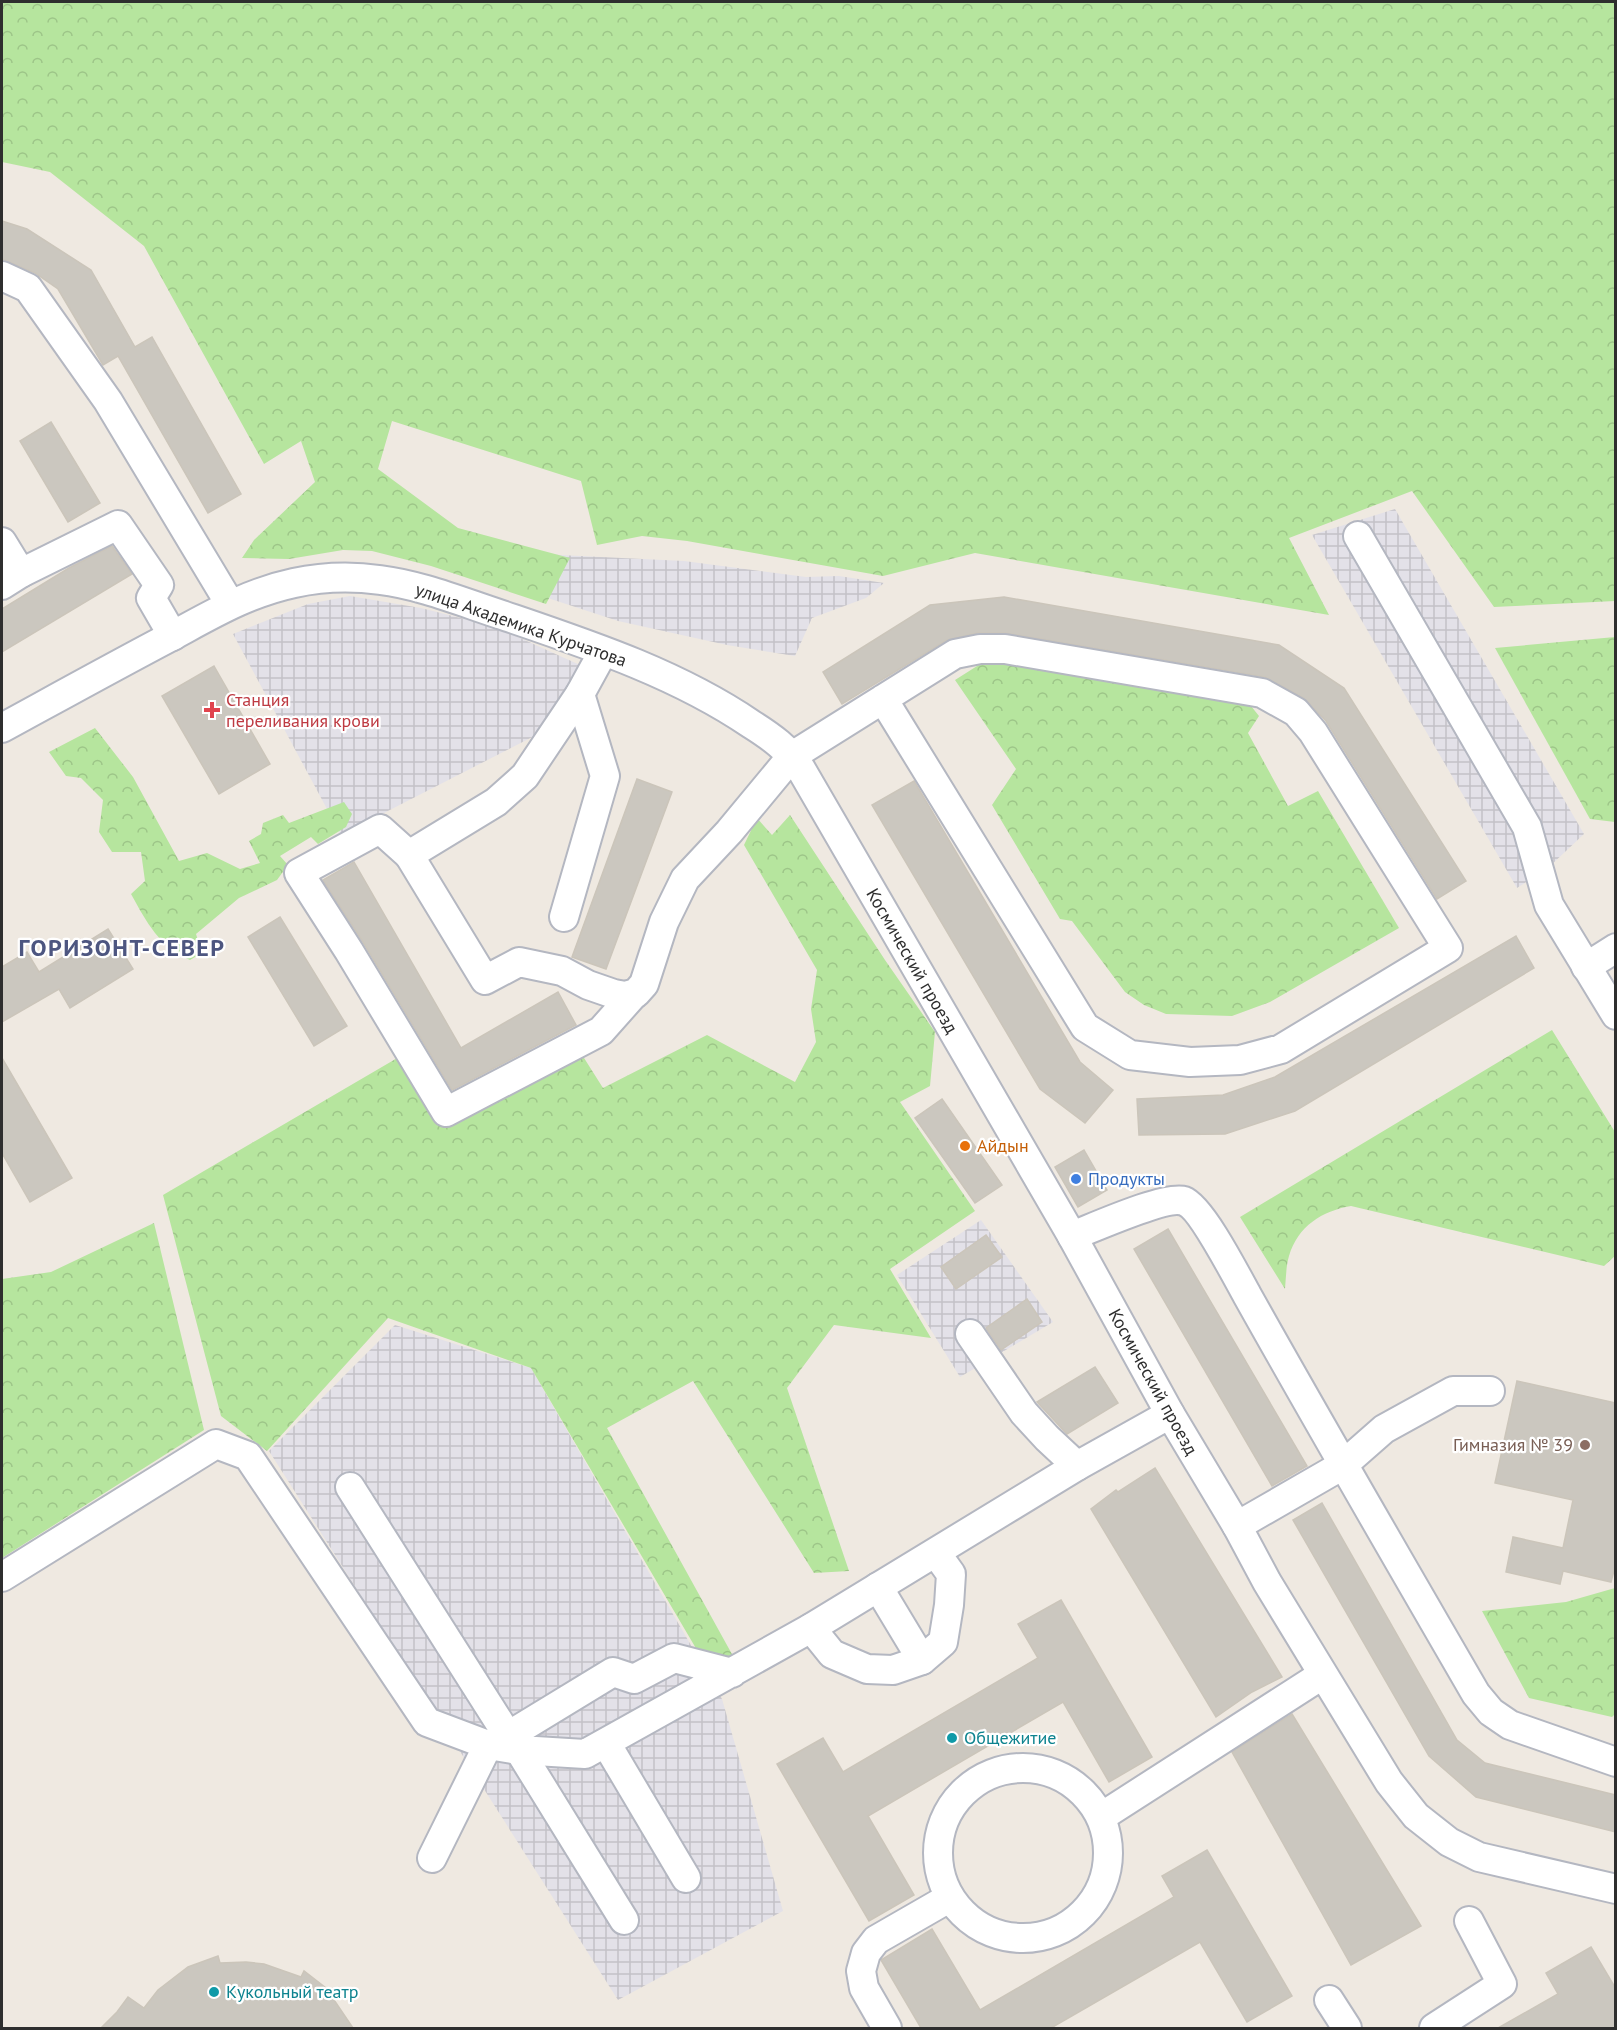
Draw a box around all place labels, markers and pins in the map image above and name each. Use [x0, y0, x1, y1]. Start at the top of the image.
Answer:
place label: Станция переливания крови [226, 688, 380, 732]
marker: Станция переливания крови [203, 701, 221, 719]
place label: Айдын [977, 1134, 1029, 1157]
marker: Айдын [958, 1139, 972, 1153]
place label: Продукты [1088, 1167, 1165, 1190]
marker: Продукты [1069, 1172, 1083, 1186]
place label: Гимназия № 39 [1453, 1433, 1573, 1456]
marker: Гимназия № 39 [1578, 1438, 1592, 1452]
place label: Общежитие [964, 1726, 1056, 1749]
marker: Общежитие [945, 1731, 959, 1745]
place label: Кукольный театр [226, 1980, 358, 2003]
marker: Кукольный театр [207, 1985, 221, 1999]

